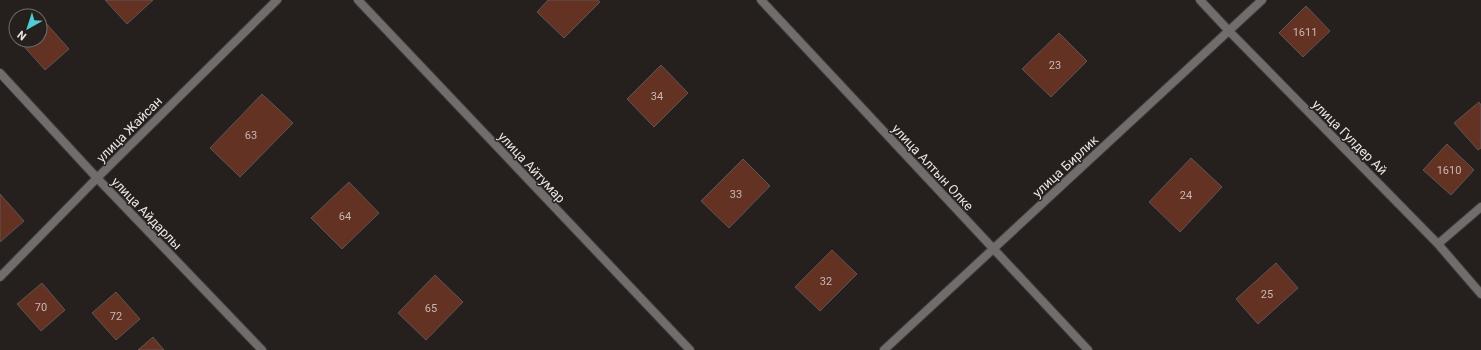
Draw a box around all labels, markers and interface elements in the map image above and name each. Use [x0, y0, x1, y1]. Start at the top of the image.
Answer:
north arrow [8, 8, 48, 48]
house number: 1611 [1293, 26, 1317, 39]
text: N [15, 28, 29, 43]
house number: 23 [1049, 59, 1061, 72]
house number: 34 [651, 90, 663, 103]
street label: улица Жайсан [93, 93, 165, 165]
street label: улица Гулдер Ай [1309, 97, 1390, 178]
street label: улица Алтын Олке [889, 121, 977, 214]
house number: 63 [245, 129, 257, 142]
street label: улица Айтумар [495, 129, 568, 206]
street label: улица Бирлик [1030, 132, 1101, 200]
house number: 1610 [1437, 164, 1461, 177]
street label: улица Айдарлы [108, 174, 185, 253]
house number: 33 [730, 188, 742, 201]
house number: 24 [1180, 189, 1192, 202]
house number: 64 [339, 210, 351, 223]
house number: 32 [820, 275, 832, 288]
house number: 25 [1261, 288, 1273, 301]
house number: 70 [35, 301, 47, 314]
house number: 65 [425, 302, 437, 315]
house number: 72 [110, 310, 122, 323]

